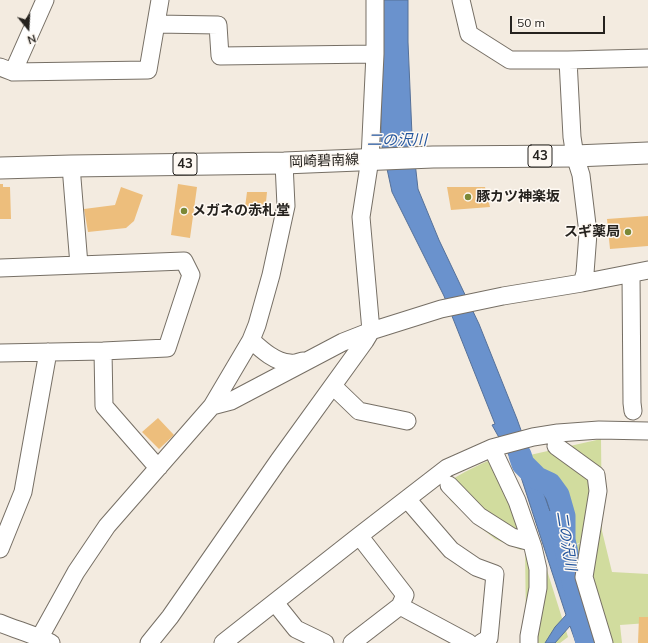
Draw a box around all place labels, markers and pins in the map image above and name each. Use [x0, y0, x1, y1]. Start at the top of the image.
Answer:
place label: 豚カツ神楽坂 [476, 189, 560, 205]
marker: 豚カツ神楽坂 [463, 192, 473, 202]
place label: メガネの赤札堂 [192, 203, 290, 219]
marker: メガネの赤札堂 [179, 206, 189, 216]
place label: スギ薬局 [564, 224, 620, 240]
marker: スギ薬局 [623, 227, 633, 237]

